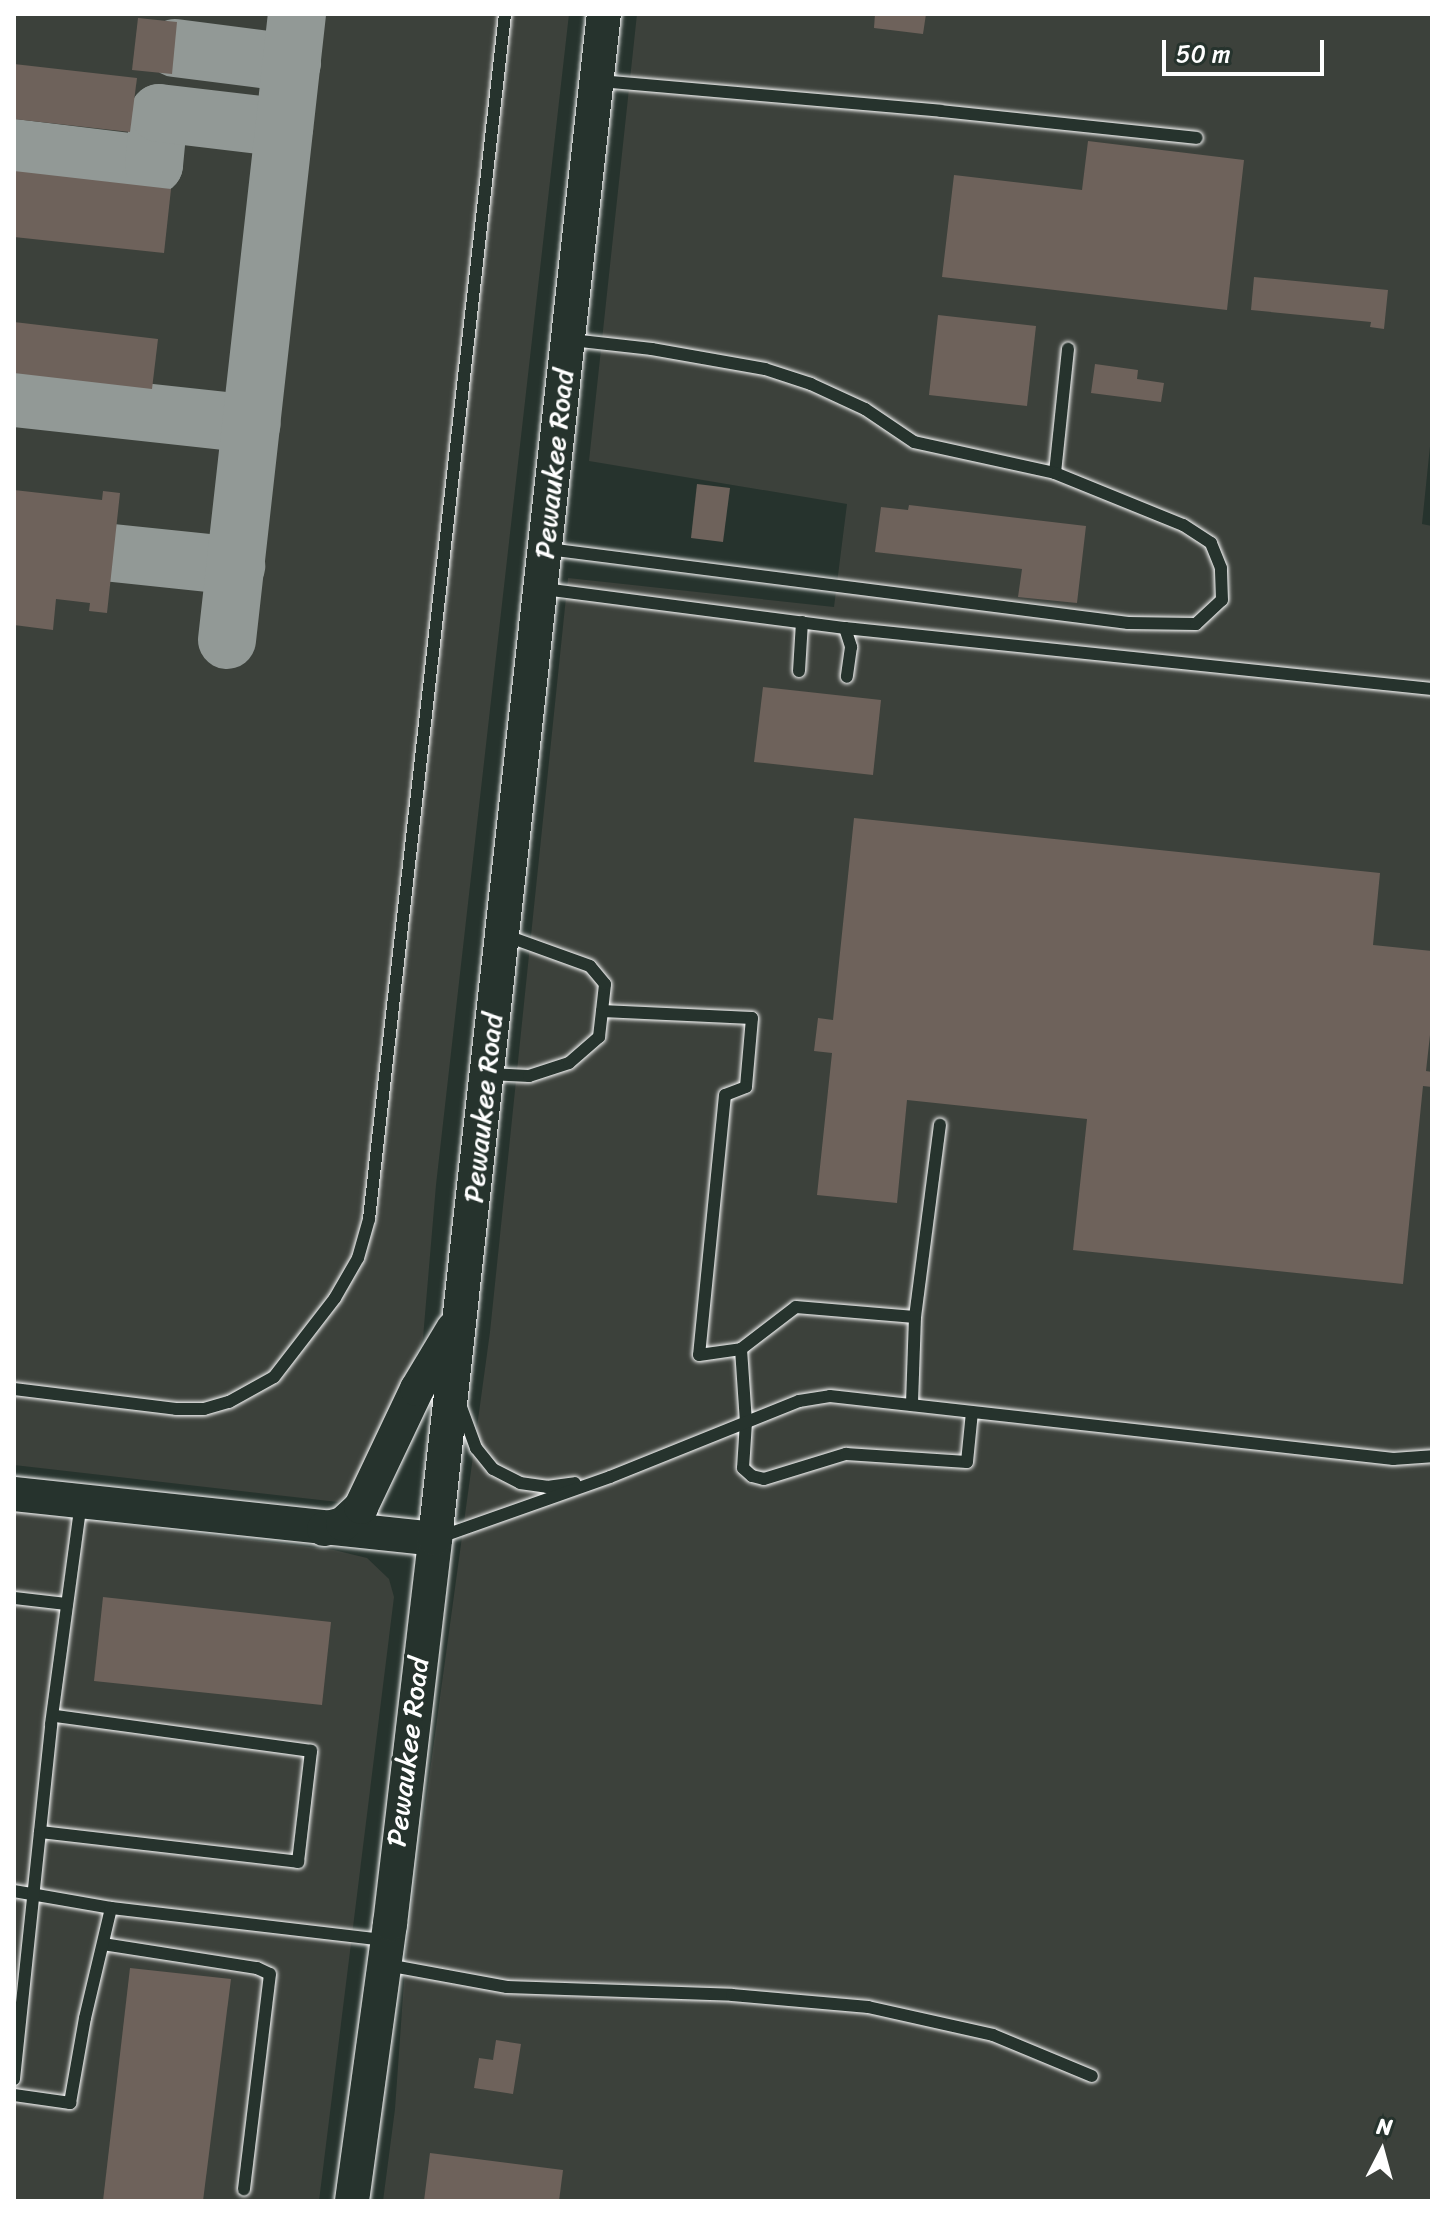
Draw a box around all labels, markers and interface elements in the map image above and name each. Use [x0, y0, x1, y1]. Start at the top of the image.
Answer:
scale bar [1166, 24, 1328, 74]
text: 50 m [1176, 33, 1231, 75]
street label: Pewaukee Road [527, 367, 581, 561]
street label: Pewaukee Road [456, 1011, 510, 1205]
street label: Pewaukee Road [380, 1655, 436, 1849]
text: N [1375, 2106, 1394, 2147]
north arrow [1342, 2111, 1422, 2191]

